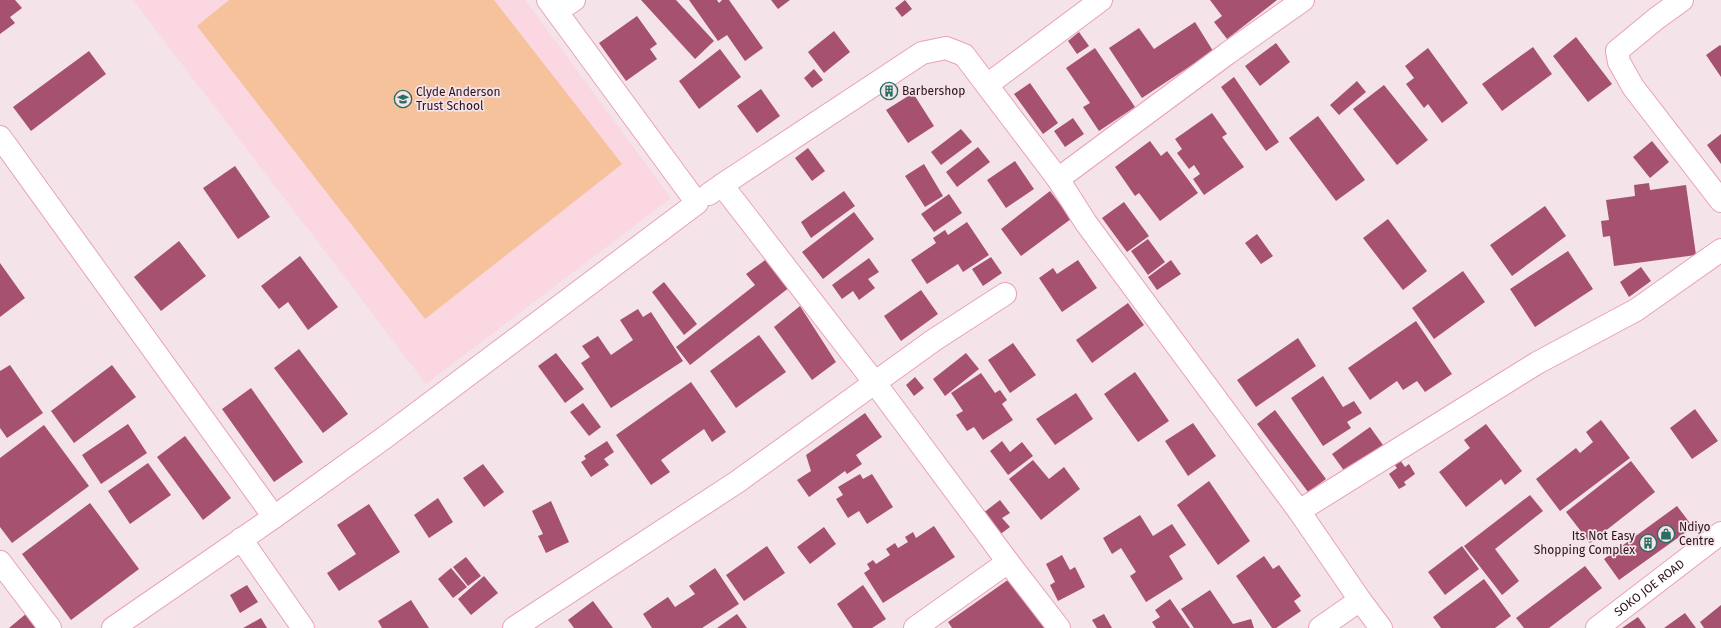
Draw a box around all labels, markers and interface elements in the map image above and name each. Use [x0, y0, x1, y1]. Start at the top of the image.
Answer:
building icon: Barbershop [879, 81, 899, 101]
place label: Barbershop [902, 84, 965, 98]
place label: Clyde Anderson Trust School [416, 85, 500, 113]
school or university icon: Clyde Anderson Trust School [393, 89, 413, 109]
place label: Ndiyo Centre [1679, 520, 1714, 548]
shop icon: Ndiyo Centre [1656, 524, 1676, 544]
place label: Its Not Easy Shopping Complex [1534, 529, 1635, 557]
building icon: Its Not Easy Shopping Complex [1638, 533, 1658, 553]
street label: SOKO JOE ROAD [1611, 556, 1688, 619]

